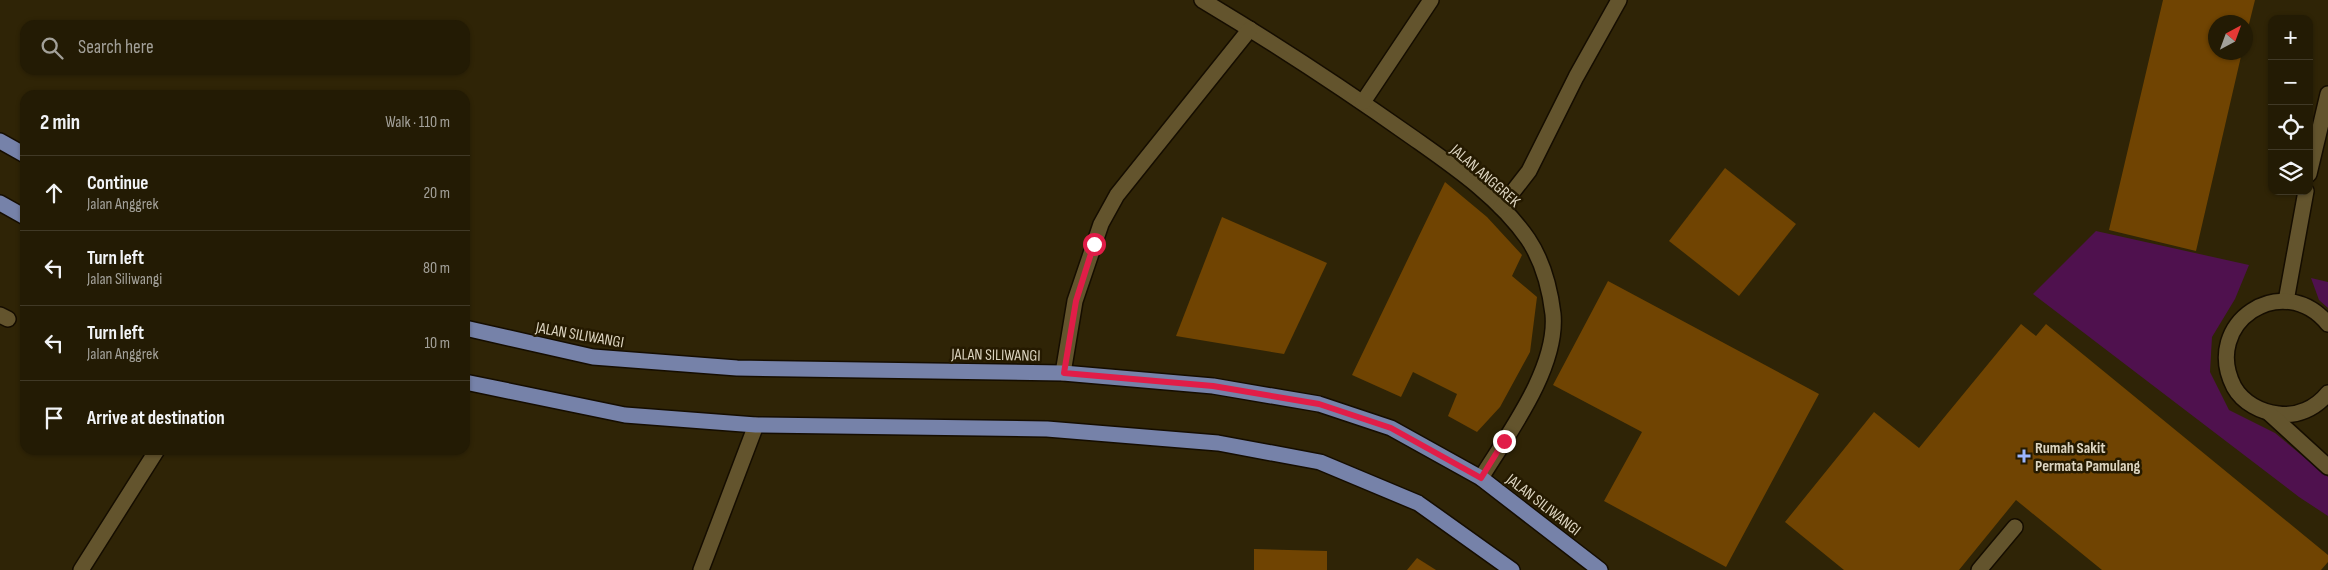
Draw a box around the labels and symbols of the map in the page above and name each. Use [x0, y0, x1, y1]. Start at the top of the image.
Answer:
north arrow [2208, 15, 2253, 60]
street label: JALAN ANGGREK [1446, 140, 1524, 212]
route start [1083, 233, 1106, 256]
street label: JALAN SILIWANGI [533, 318, 625, 353]
street label: JALAN SILIWANGI [950, 345, 1041, 366]
route end [1493, 430, 1516, 453]
place label: Rumah Sakit Permata Pamulang [2035, 439, 2141, 476]
marker: Rumah Sakit Permata Pamulang [2017, 449, 2031, 463]
street label: JALAN SILIWANGI [1501, 470, 1584, 540]

